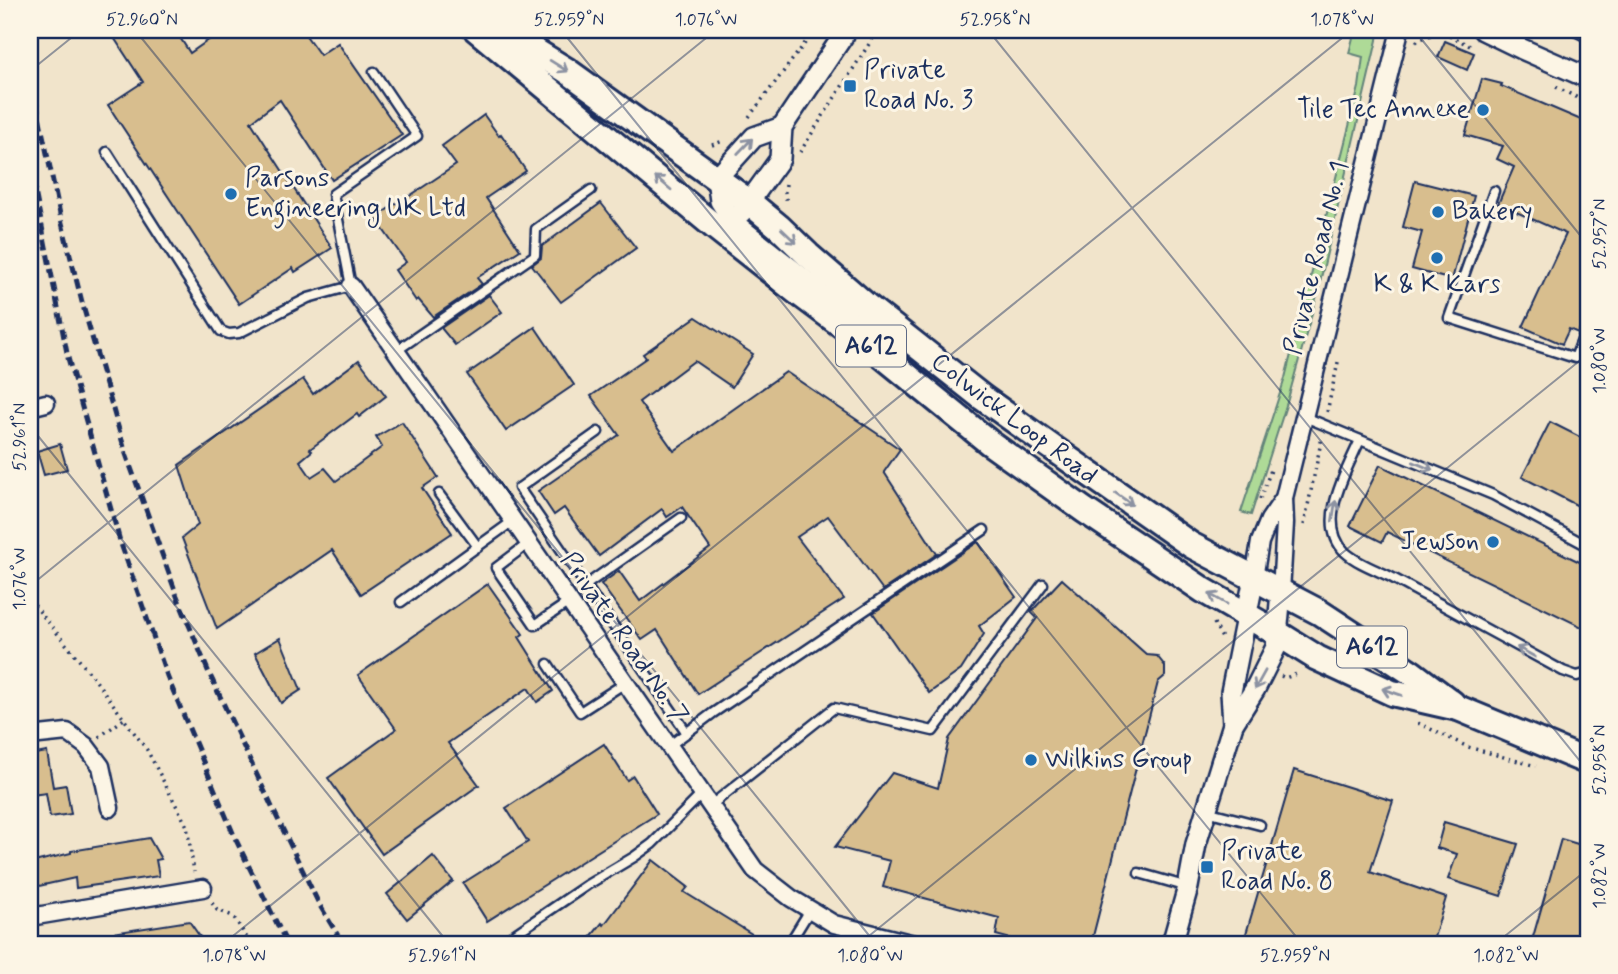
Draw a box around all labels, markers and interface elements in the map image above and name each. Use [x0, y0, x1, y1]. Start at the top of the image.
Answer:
text: 52.960°N [106, 8, 178, 32]
text: 52.959°N [534, 8, 604, 32]
text: 1.076°W [675, 8, 737, 32]
text: 52.958°N [960, 8, 1030, 32]
text: 1.078°W [1310, 8, 1374, 32]
place label: Private Road No. 3 [864, 54, 974, 118]
one-way arrow [549, 58, 568, 73]
marker: Private Road No. 3 [842, 78, 858, 94]
place label: Tile Tec Annexe [1297, 93, 1469, 127]
marker: Tile Tec Annexe [1475, 102, 1491, 118]
one-way arrow [737, 138, 754, 155]
street label: Private Road No. 1 [1277, 158, 1357, 358]
place label: Parsons Engineering UK Ltd [245, 162, 466, 229]
one-way arrow [654, 175, 672, 191]
marker: Parsons Engineering UK Ltd [223, 186, 239, 202]
place label: Bakery [1452, 195, 1533, 229]
text: 52.957°N [1588, 198, 1612, 270]
marker: Bakery [1430, 204, 1446, 220]
one-way arrow [780, 227, 797, 244]
marker: K & K Kars [1429, 250, 1445, 266]
place label: K & K Kars [1373, 268, 1501, 302]
road number: A612 [836, 326, 906, 366]
text: 1.080°W [1588, 328, 1612, 394]
street label: Colwick Loop Road [924, 345, 1104, 493]
text: 52.961°N [8, 403, 32, 471]
one-way arrow [1412, 460, 1434, 473]
one-way arrow [1114, 492, 1133, 506]
one-way arrow [1328, 500, 1341, 523]
place label: Jewson [1400, 525, 1479, 559]
marker: Jewson [1485, 534, 1501, 550]
street label: Private Road No. 7 [552, 545, 696, 731]
text: 1.076°W [8, 548, 32, 610]
one-way arrow [1208, 592, 1229, 605]
road number: A612 [1337, 626, 1407, 668]
one-way arrow [1517, 644, 1537, 658]
one-way arrow [1253, 669, 1266, 690]
one-way arrow [1381, 685, 1403, 697]
text: 52.958°N [1588, 725, 1612, 795]
place label: Wilkins Group [1045, 743, 1192, 777]
marker: Wilkins Group [1023, 752, 1039, 768]
place label: Private Road No. 8 [1221, 835, 1333, 899]
text: 1.082°W [1588, 843, 1612, 909]
marker: Private Road No. 8 [1199, 859, 1215, 875]
text: 1.078°W [202, 944, 266, 968]
text: 52.961°N [408, 944, 476, 968]
text: 1.080°W [837, 944, 903, 968]
text: 52.959°N [1260, 944, 1330, 968]
text: 1.082°W [1473, 944, 1539, 968]

